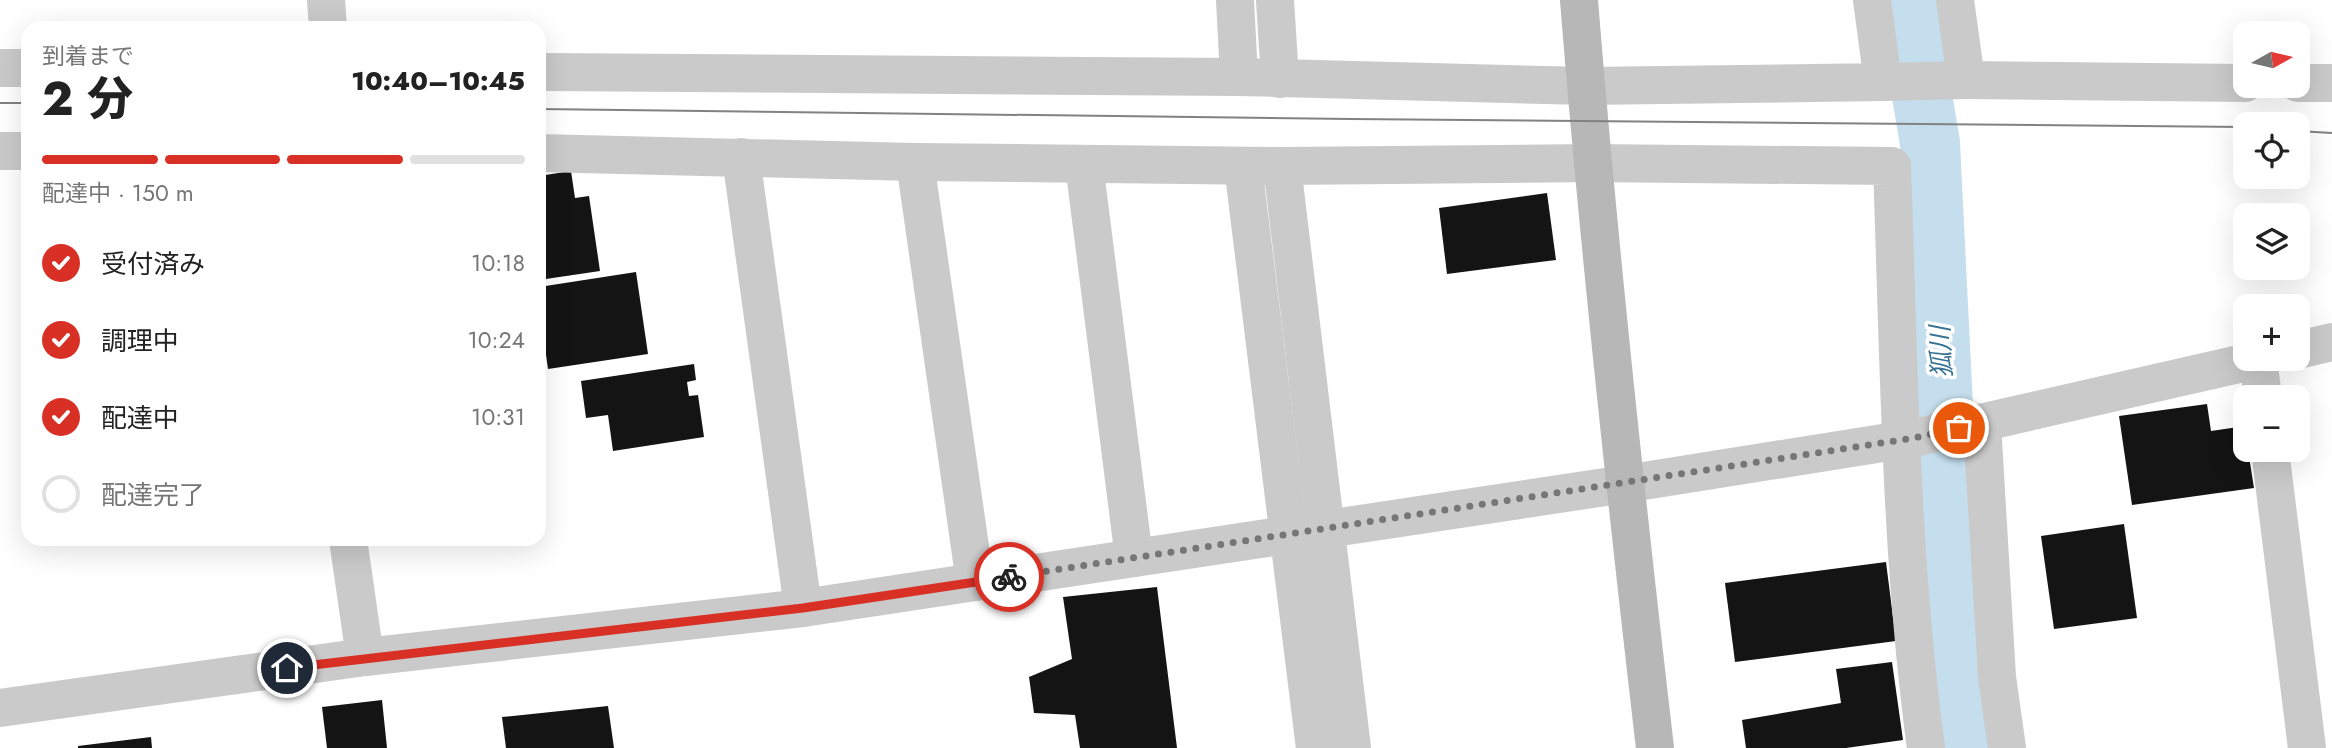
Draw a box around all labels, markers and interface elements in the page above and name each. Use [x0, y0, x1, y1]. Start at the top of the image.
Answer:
north arrow [2233, 21, 2310, 98]
map controls [2233, 21, 2310, 462]
text: 到着まで [42, 39, 134, 73]
text: 10:40–10:45 [351, 62, 525, 100]
text: 2 分 [42, 66, 133, 132]
button: locate [2233, 112, 2310, 189]
text: 配達中 · 150 m [42, 176, 194, 210]
button: layers [2233, 203, 2310, 280]
icon: check [42, 244, 80, 282]
text: 受付済み [101, 245, 205, 283]
text: 10:18 [471, 246, 525, 280]
button: + [2233, 294, 2310, 371]
icon: check [42, 321, 80, 359]
text: 調理中 [101, 322, 179, 360]
water label: 狐川 [1921, 322, 1961, 379]
text: 10:24 [467, 323, 525, 357]
button: − [2233, 385, 2310, 462]
icon: check [42, 398, 80, 436]
pin [1929, 398, 1989, 458]
text: 配達中 [101, 399, 179, 437]
text: 10:31 [471, 400, 525, 434]
icon: bag [1940, 409, 1978, 447]
text: 配達完了 [101, 476, 205, 514]
courier [974, 542, 1044, 612]
icon: bike [990, 558, 1028, 596]
pin [257, 638, 317, 698]
icon: home [268, 649, 306, 687]

